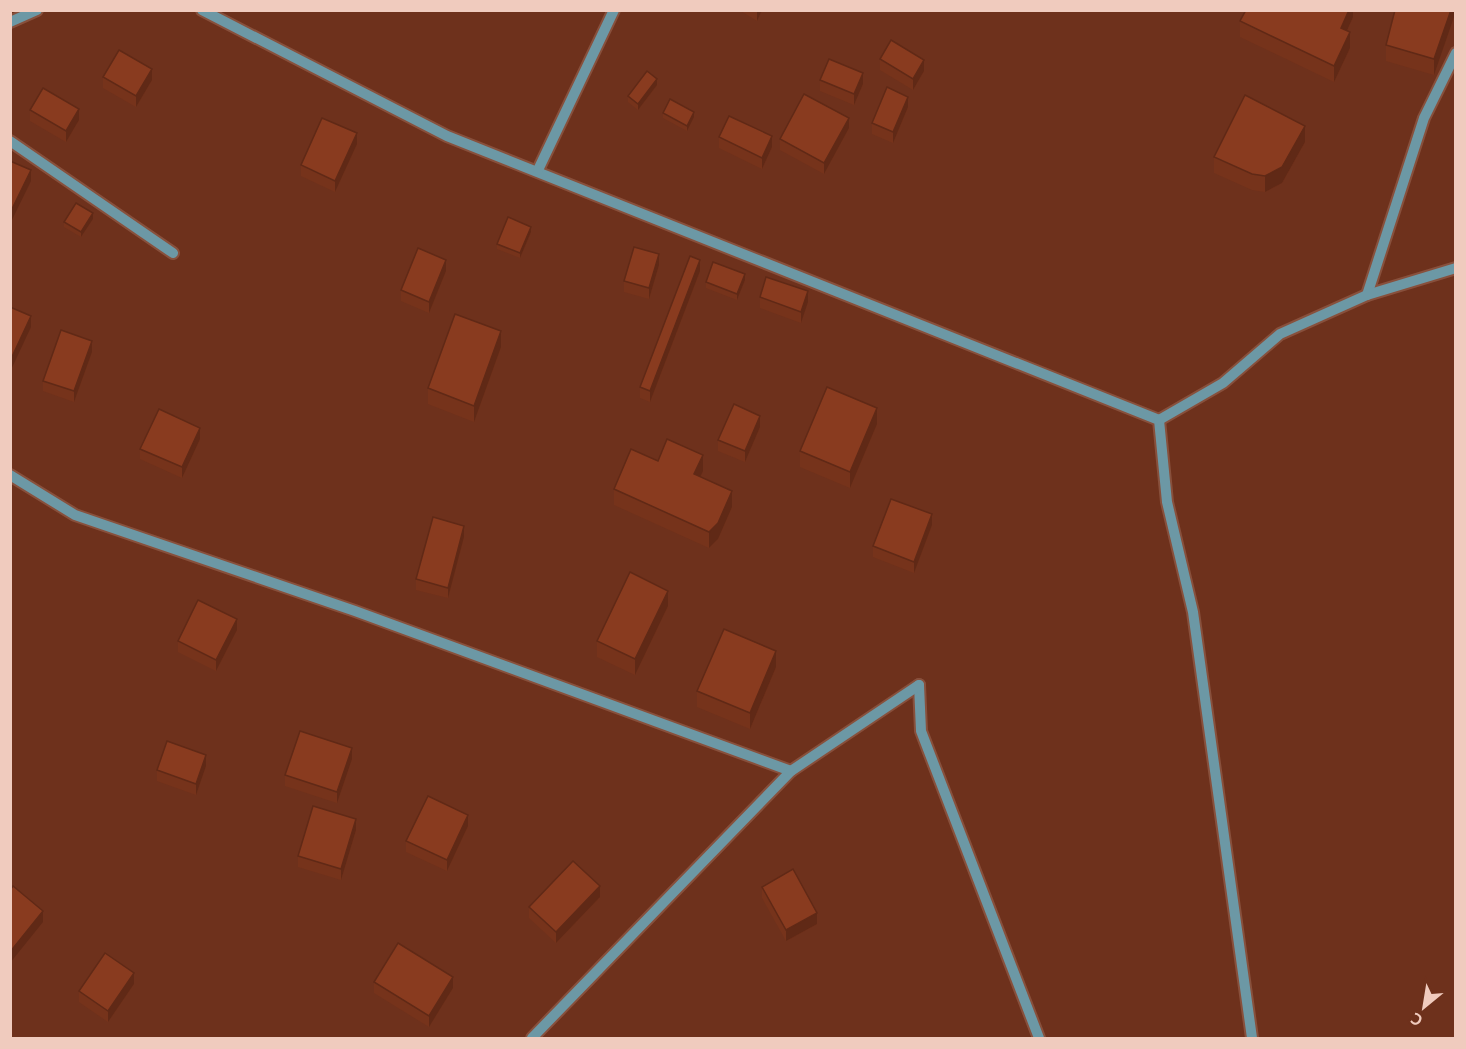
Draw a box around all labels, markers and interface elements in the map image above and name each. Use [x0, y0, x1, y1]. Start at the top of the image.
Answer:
north arrow [1394, 977, 1454, 1037]
text: С [1408, 1010, 1425, 1030]

